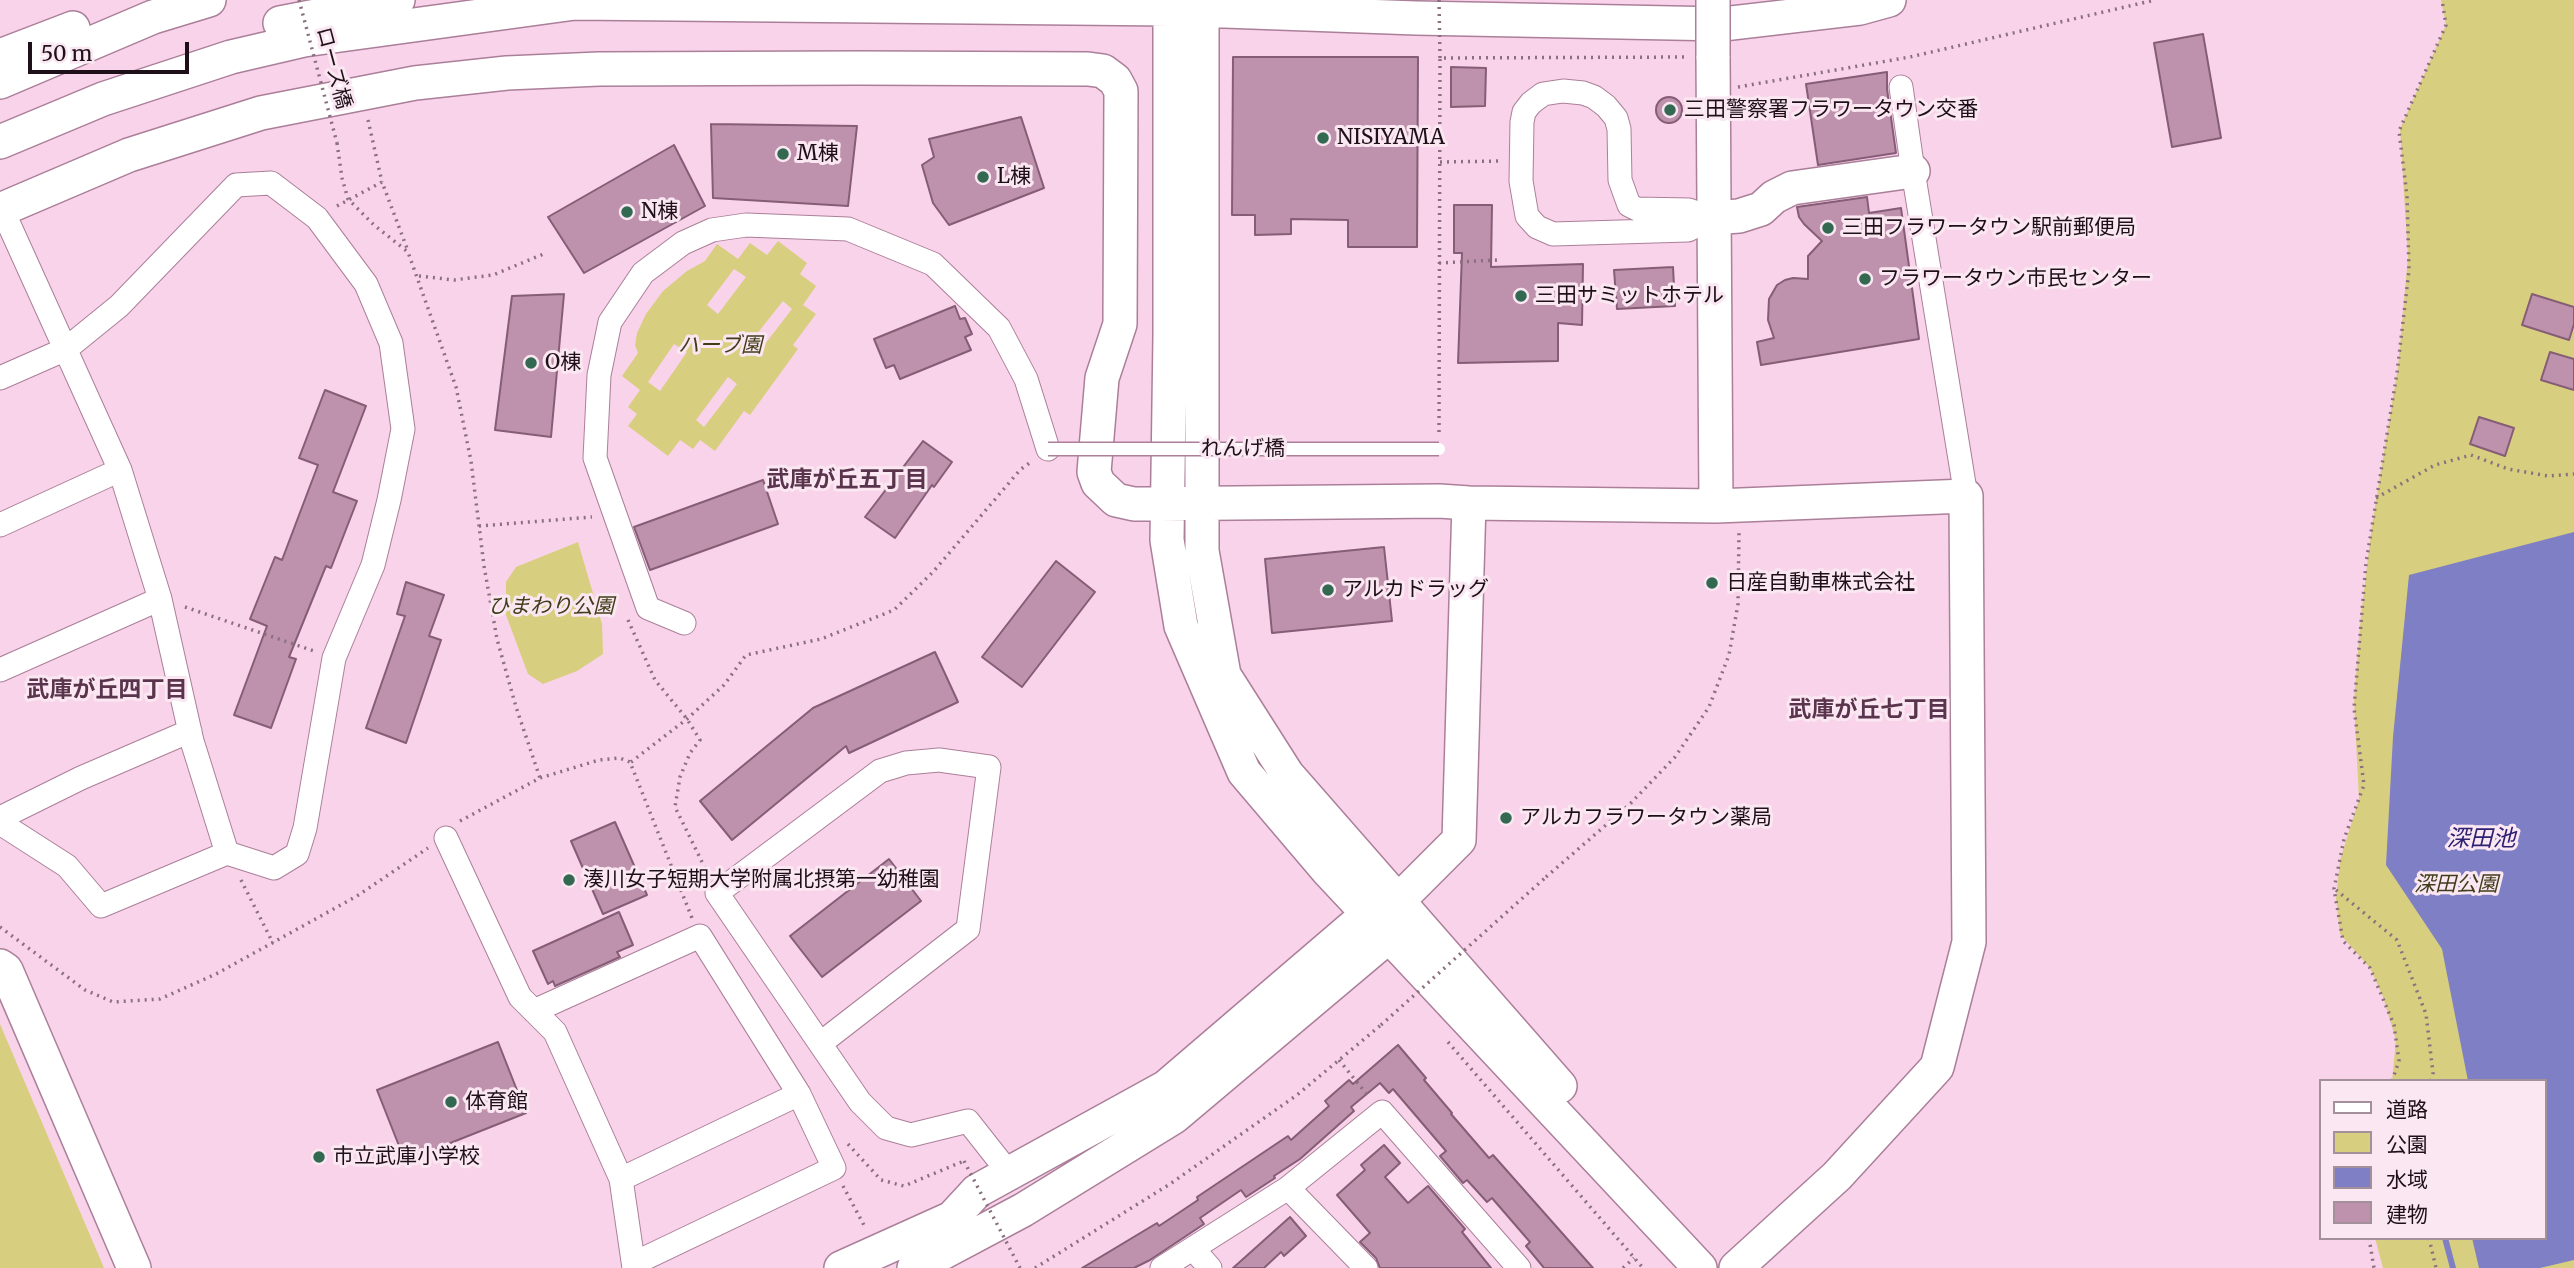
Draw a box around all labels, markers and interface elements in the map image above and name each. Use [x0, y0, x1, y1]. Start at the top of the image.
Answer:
street label: ローズ橋 [310, 24, 356, 112]
scale bar [32, 28, 192, 72]
text: 50 m [41, 40, 92, 67]
place label: 三田警察署フラワータウン交番 [1684, 97, 1978, 123]
marker: 三田警察署フラワータウン交番 [1662, 102, 1678, 118]
place label: NISIYAMA [1337, 125, 1445, 151]
marker: NISIYAMA [1315, 130, 1331, 146]
place label: M棟 [797, 141, 839, 167]
marker: M棟 [775, 146, 791, 162]
place label: L棟 [997, 164, 1031, 190]
marker: L棟 [975, 169, 991, 185]
place label: N棟 [641, 199, 678, 225]
marker: N棟 [619, 204, 635, 220]
place label: 三田フラワータウン駅前郵便局 [1842, 215, 2136, 241]
marker: 三田フラワータウン駅前郵便局 [1820, 220, 1836, 236]
place label: フラワータウン市民センター [1879, 266, 2152, 292]
marker: フラワータウン市民センター [1857, 271, 1873, 287]
place label: 三田サミットホテル [1535, 283, 1724, 309]
marker: 三田サミットホテル [1513, 288, 1529, 304]
park label: ハーブ園 [678, 333, 762, 359]
place label: O棟 [545, 350, 581, 376]
marker: O棟 [523, 355, 539, 371]
street label: れんげ橋 [1201, 436, 1285, 462]
district label: 武庫が丘五丁目 [767, 466, 927, 494]
place label: 日産自動車株式会社 [1726, 570, 1915, 596]
marker: 日産自動車株式会社 [1704, 575, 1720, 591]
place label: アルカドラッグ [1342, 577, 1489, 603]
marker: アルカドラッグ [1320, 582, 1336, 598]
park label: ひまわり公園 [488, 594, 614, 620]
district label: 武庫が丘四丁目 [27, 676, 187, 704]
district label: 武庫が丘七丁目 [1789, 696, 1949, 724]
place label: アルカフラワータウン薬局 [1520, 805, 1772, 831]
marker: アルカフラワータウン薬局 [1498, 810, 1514, 826]
water label: 深田池 [2447, 825, 2515, 853]
place label: 湊川女子短期大学附属北摂第一幼稚園 [583, 867, 940, 893]
marker: 湊川女子短期大学附属北摂第一幼稚園 [561, 872, 577, 888]
park label: 深田公園 [2414, 872, 2498, 898]
legend [2318, 1079, 2546, 1240]
place label: 体育館 [465, 1089, 528, 1115]
marker: 体育館 [443, 1094, 459, 1110]
text: 道路 [2386, 1096, 2428, 1123]
text: 公園 [2386, 1131, 2428, 1158]
place label: 市立武庫小学校 [333, 1144, 480, 1170]
marker: 市立武庫小学校 [311, 1149, 327, 1165]
text: 水域 [2386, 1166, 2428, 1193]
text: 建物 [2386, 1201, 2428, 1228]

